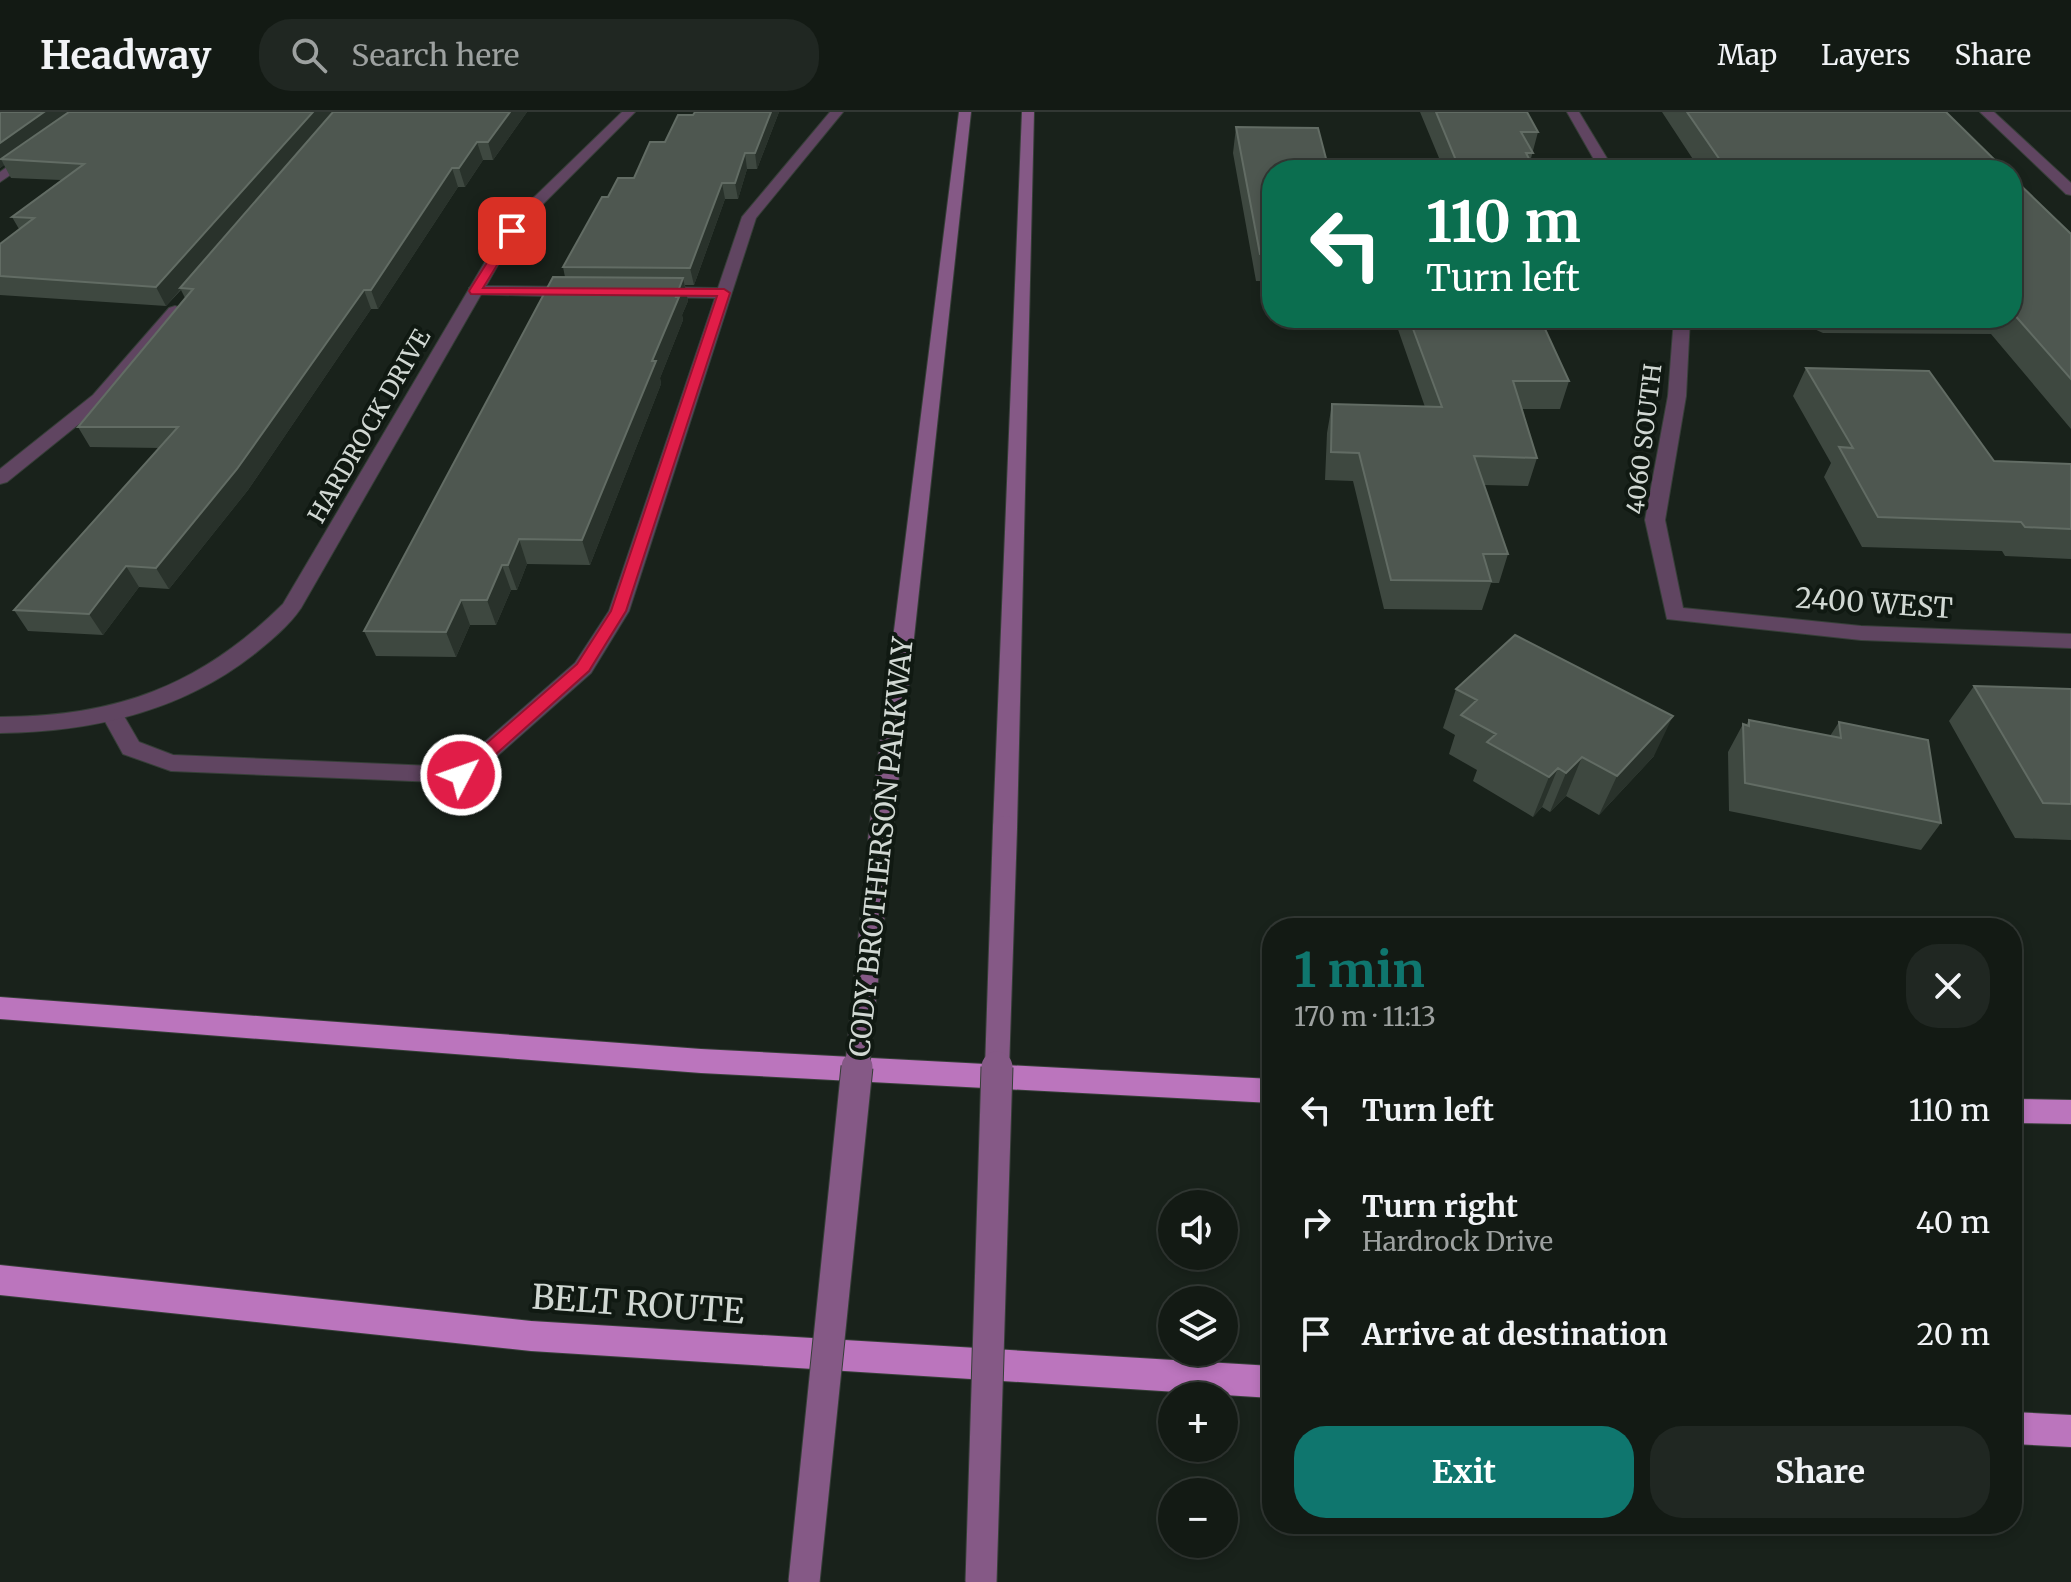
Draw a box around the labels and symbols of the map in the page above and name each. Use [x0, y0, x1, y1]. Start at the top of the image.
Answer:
pin [478, 197, 546, 265]
street label: HARDROCK DRIVE [301, 323, 438, 529]
street label: 4060 SOUTH [1619, 362, 1669, 516]
street label: 2400 WEST [1794, 580, 1954, 626]
street label: CODY BROTHERSON PARKWAY [841, 634, 921, 1059]
position arrow [419, 733, 503, 817]
street label: BELT ROUTE [530, 1276, 746, 1332]

